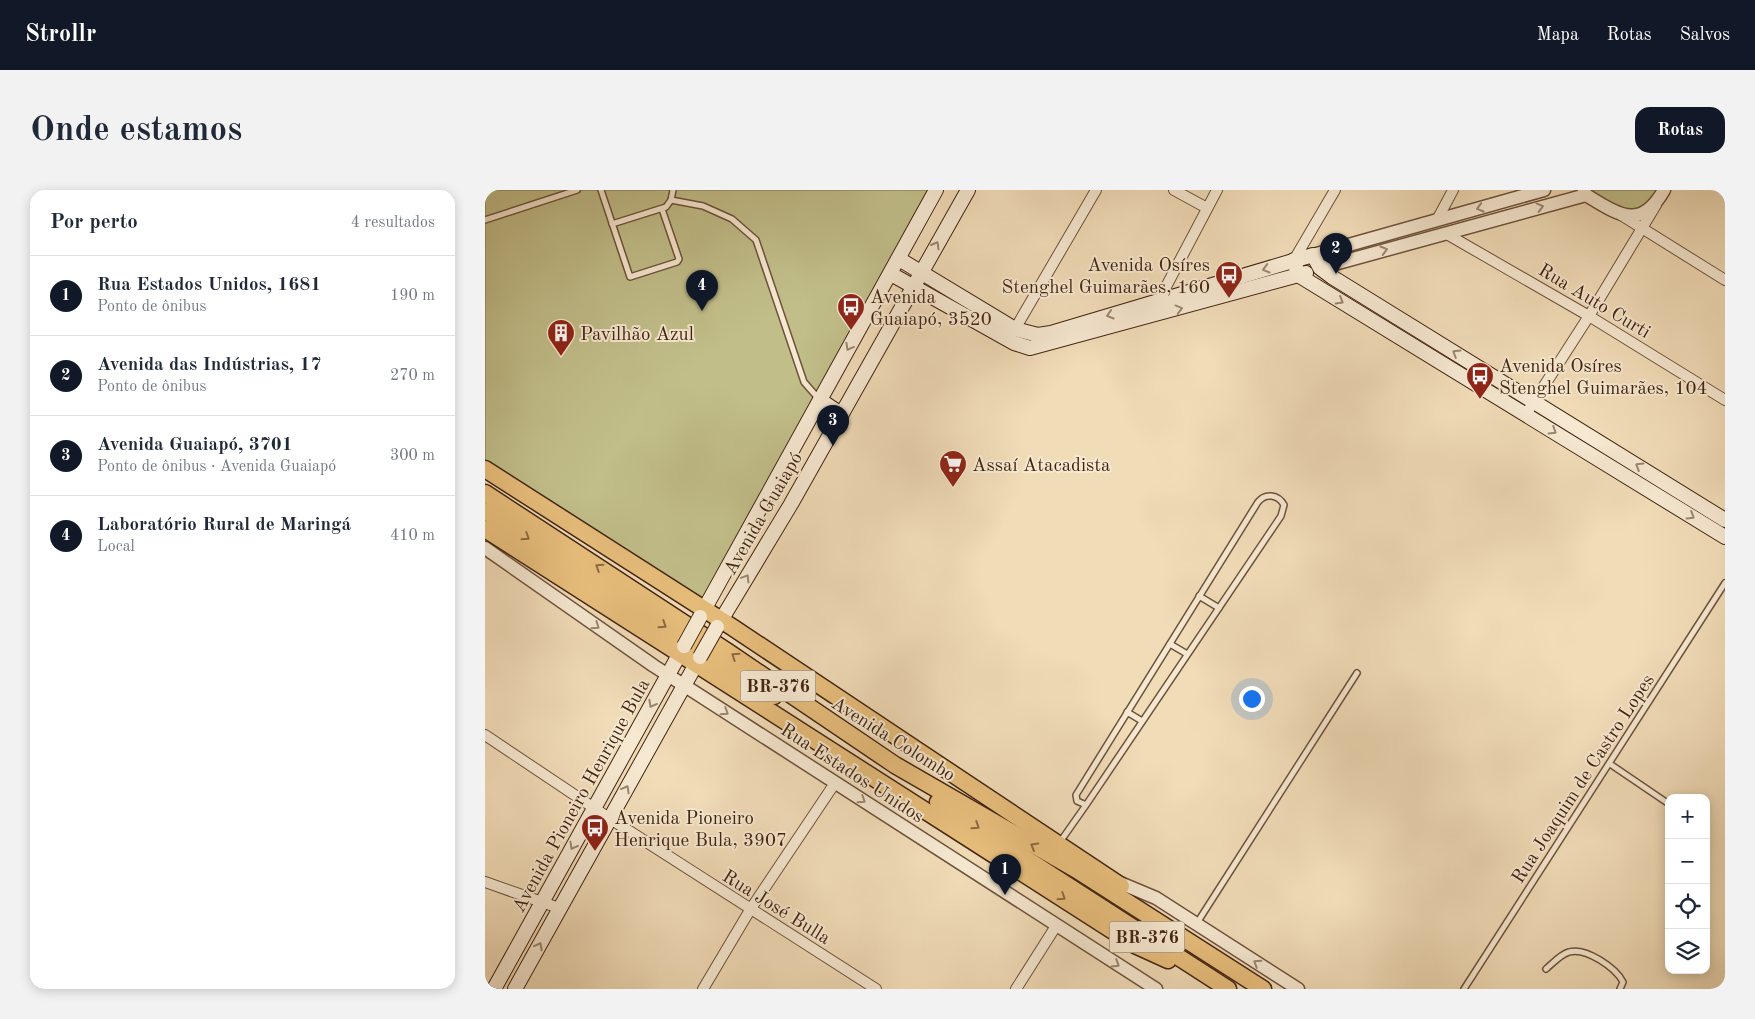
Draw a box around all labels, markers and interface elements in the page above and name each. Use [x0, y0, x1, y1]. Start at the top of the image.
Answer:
text: Strollr [25, 23, 96, 47]
text: Mapa [1537, 26, 1579, 44]
text: Rotas [1607, 26, 1652, 44]
text: Salvos [1680, 26, 1730, 44]
button: Rotas [1635, 107, 1725, 153]
text: Onde estamos [30, 113, 242, 148]
one-way arrow [1476, 202, 1484, 212]
one-way arrow [1536, 203, 1544, 213]
text: Por perto [50, 212, 138, 233]
text: 4 resultados [351, 215, 435, 231]
pin: 2 [1320, 233, 1352, 274]
one-way arrow [930, 241, 940, 250]
one-way arrow [1379, 246, 1387, 256]
place label: Avenida Osíres Stenghel Guimarães, 160 [1001, 257, 1210, 298]
bus stop icon: Avenida Osíres Stenghel Guimarães, 160 [1214, 260, 1244, 299]
street label: Rua Auto Curti [1534, 261, 1653, 343]
one-way arrow [1262, 263, 1270, 273]
pin: 4 [686, 270, 718, 311]
text: Rua Estados Unidos, 1681 [97, 276, 321, 295]
text: 1 [61, 288, 71, 304]
text: 190 m [390, 288, 435, 304]
place label: Avenida Guaiapó, 3520 [870, 289, 992, 330]
bus stop icon: Avenida Guaiapó, 3520 [836, 292, 866, 331]
one-way arrow [1334, 294, 1343, 304]
text: Ponto de ônibus [97, 299, 206, 315]
one-way arrow [1174, 304, 1183, 315]
one-way arrow [1106, 310, 1115, 320]
building icon: Pavilhão Azul [546, 318, 576, 357]
place label: Pavilhão Azul [580, 326, 694, 345]
one-way arrow [845, 342, 855, 351]
one-way arrow [1453, 350, 1462, 359]
text: Avenida das Indústrias, 17 [97, 356, 322, 375]
place label: Avenida Osíres Stenghel Guimarães, 104 [1499, 358, 1708, 399]
bus stop icon: Avenida Osíres Stenghel Guimarães, 104 [1465, 361, 1495, 400]
text: 2 [61, 368, 71, 384]
text: 270 m [390, 368, 435, 384]
text: Ponto de ônibus [97, 379, 206, 395]
pin: 3 [817, 405, 849, 446]
one-way arrow [1548, 424, 1557, 434]
text: Avenida Guaiapó, 3701 [97, 436, 293, 455]
text: 3 [61, 448, 71, 464]
text: 300 m [390, 448, 435, 464]
supermarket icon: Assaí Atacadista [938, 449, 968, 488]
street label: Avenida Guaiapó [721, 450, 807, 579]
place label: Assaí Atacadista [972, 457, 1111, 476]
text: Ponto de ônibus · Avenida Guaiapó [97, 459, 336, 475]
one-way arrow [1635, 463, 1645, 472]
one-way arrow [1686, 510, 1695, 519]
text: Laboratório Rural de Maringá [97, 516, 351, 535]
text: 4 [61, 528, 71, 544]
text: 410 m [390, 528, 435, 544]
one-way arrow [521, 531, 530, 540]
text: Local [97, 539, 135, 555]
one-way arrow [595, 564, 604, 574]
one-way arrow [739, 575, 749, 584]
one-way arrow [657, 619, 667, 628]
one-way arrow [591, 620, 600, 629]
one-way arrow [731, 653, 740, 662]
road number: BR-376 [741, 671, 815, 702]
street label: Rua Joaquim de Castro Lopes [1509, 671, 1659, 887]
street label: Avenida Pioneiro Henrique Bula [510, 676, 655, 916]
your location [1239, 686, 1265, 712]
street label: Avenida Colombo [827, 694, 958, 786]
one-way arrow [648, 699, 658, 708]
one-way arrow [720, 706, 729, 715]
street label: Rua Estados Unidos [777, 721, 927, 827]
one-way arrow [620, 785, 630, 794]
one-way arrow [856, 794, 866, 803]
map controls [1665, 794, 1710, 974]
button: + [1665, 794, 1710, 839]
place label: Avenida Pioneiro Henrique Bula, 3907 [614, 810, 787, 851]
bus stop icon: Avenida Pioneiro Henrique Bula, 3907 [580, 813, 610, 852]
one-way arrow [971, 820, 980, 830]
button: − [1665, 839, 1710, 884]
one-way arrow [569, 841, 579, 850]
one-way arrow [1031, 842, 1040, 852]
pin: 1 [989, 854, 1021, 895]
street label: Rua José Bulla [718, 867, 834, 949]
button: locate [1665, 884, 1710, 929]
one-way arrow [1056, 891, 1065, 901]
road number: BR-376 [1109, 922, 1185, 952]
button: layers [1665, 929, 1710, 974]
one-way arrow [532, 942, 542, 951]
one-way arrow [1110, 958, 1120, 967]
one-way arrow [1253, 959, 1262, 969]

